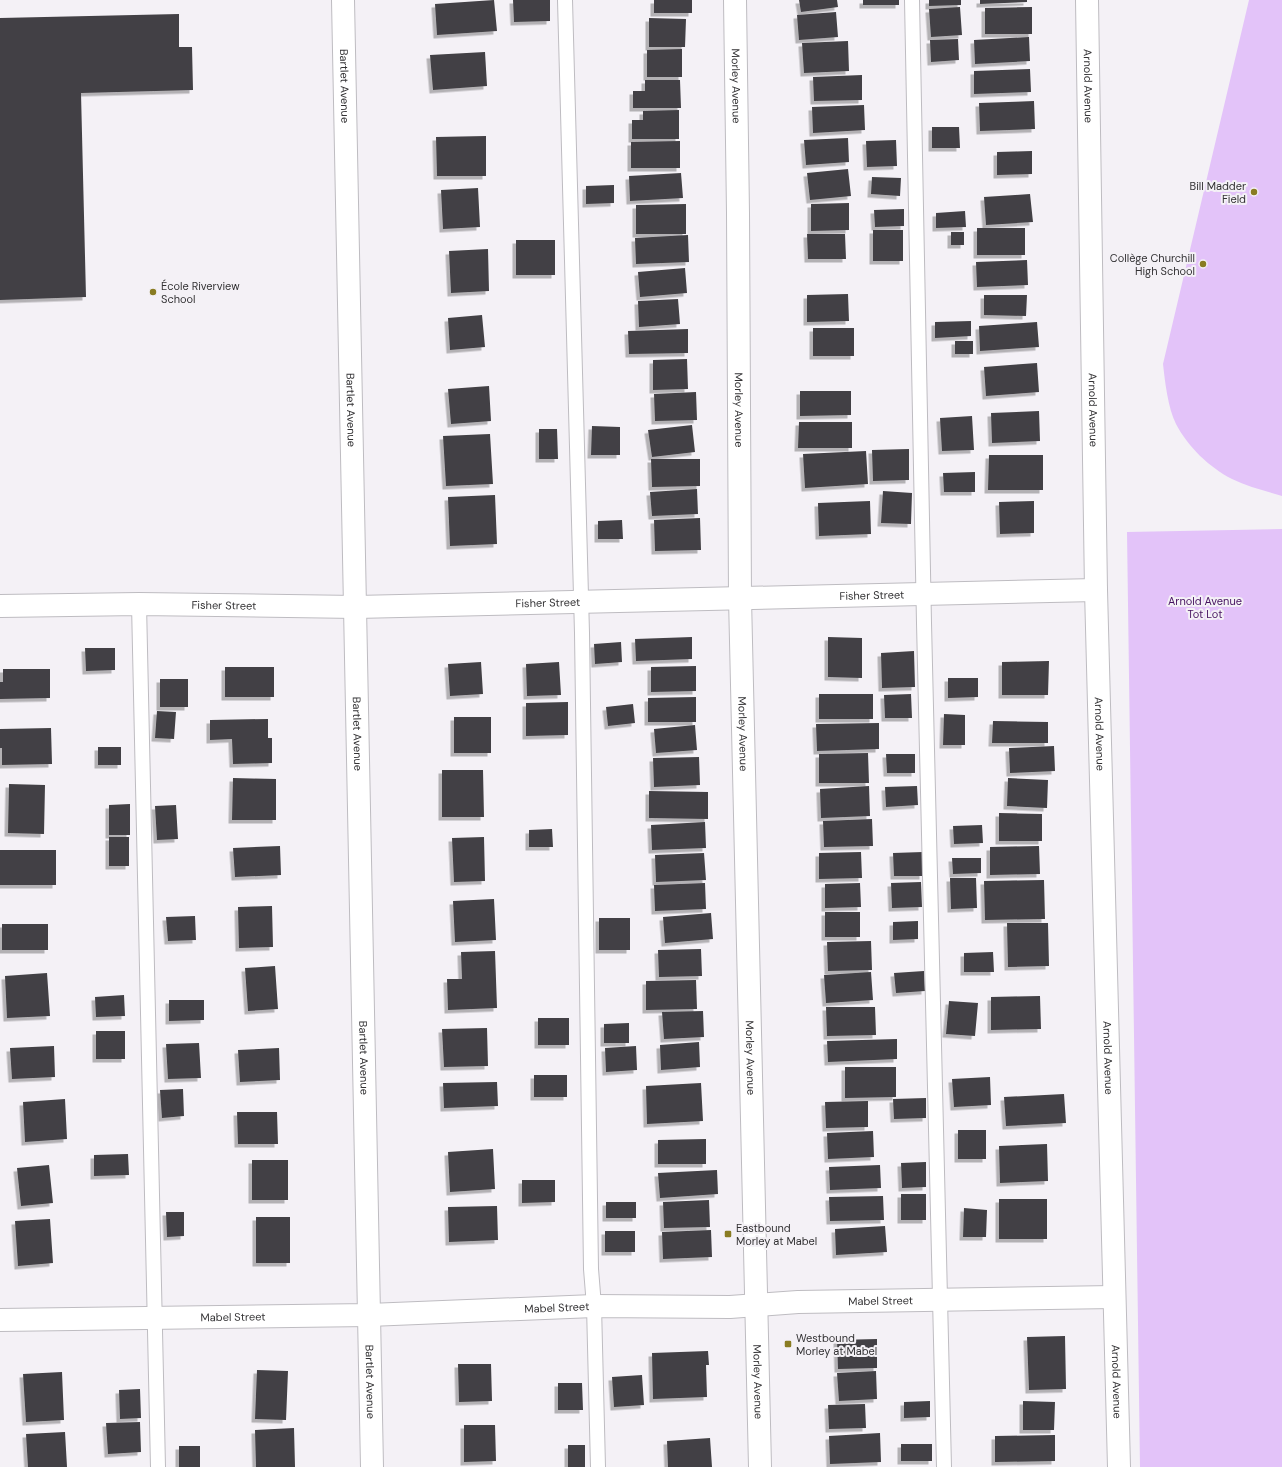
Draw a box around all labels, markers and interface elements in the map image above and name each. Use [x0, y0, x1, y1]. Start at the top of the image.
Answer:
street label: Morley Avenue [729, 48, 744, 124]
street label: Bartlet Avenue [337, 49, 352, 123]
street label: Arnold Avenue [1081, 49, 1096, 123]
place label: Bill Madder Field [1190, 179, 1246, 206]
marker: Bill Madder Field [1249, 187, 1259, 197]
place label: Collège Churchill High School [1110, 251, 1195, 278]
marker: Collège Churchill High School [1198, 259, 1208, 269]
place label: École Riverview School [161, 279, 240, 306]
marker: École Riverview School [148, 287, 158, 297]
street label: Bartlet Avenue [343, 373, 359, 447]
street label: Morley Avenue [732, 373, 746, 447]
street label: Arnold Avenue [1086, 373, 1101, 447]
street label: Fisher Street [839, 587, 904, 603]
park label: Arnold Avenue Tot Lot [1168, 594, 1242, 621]
street label: Fisher Street [515, 595, 580, 610]
street label: Fisher Street [191, 598, 257, 613]
street label: Morley Avenue [735, 696, 751, 772]
street label: Bartlet Avenue [350, 697, 365, 771]
street label: Arnold Avenue [1092, 697, 1108, 771]
street label: Morley Avenue [743, 1020, 758, 1095]
street label: Bartlet Avenue [356, 1021, 372, 1095]
street label: Arnold Avenue [1100, 1021, 1116, 1095]
place label: Eastbound Morley at Mabel [736, 1221, 817, 1248]
marker: Eastbound Morley at Mabel [723, 1229, 733, 1239]
street label: Mabel Street [848, 1293, 913, 1308]
street label: Mabel Street [524, 1299, 590, 1316]
street label: Mabel Street [200, 1309, 266, 1324]
place label: Westbound Morley at Mabel [796, 1331, 877, 1358]
marker: Westbound Morley at Mabel [783, 1339, 793, 1349]
street label: Bartlet Avenue [363, 1344, 378, 1419]
street label: Morley Avenue [750, 1344, 766, 1419]
street label: Arnold Avenue [1109, 1345, 1125, 1419]

